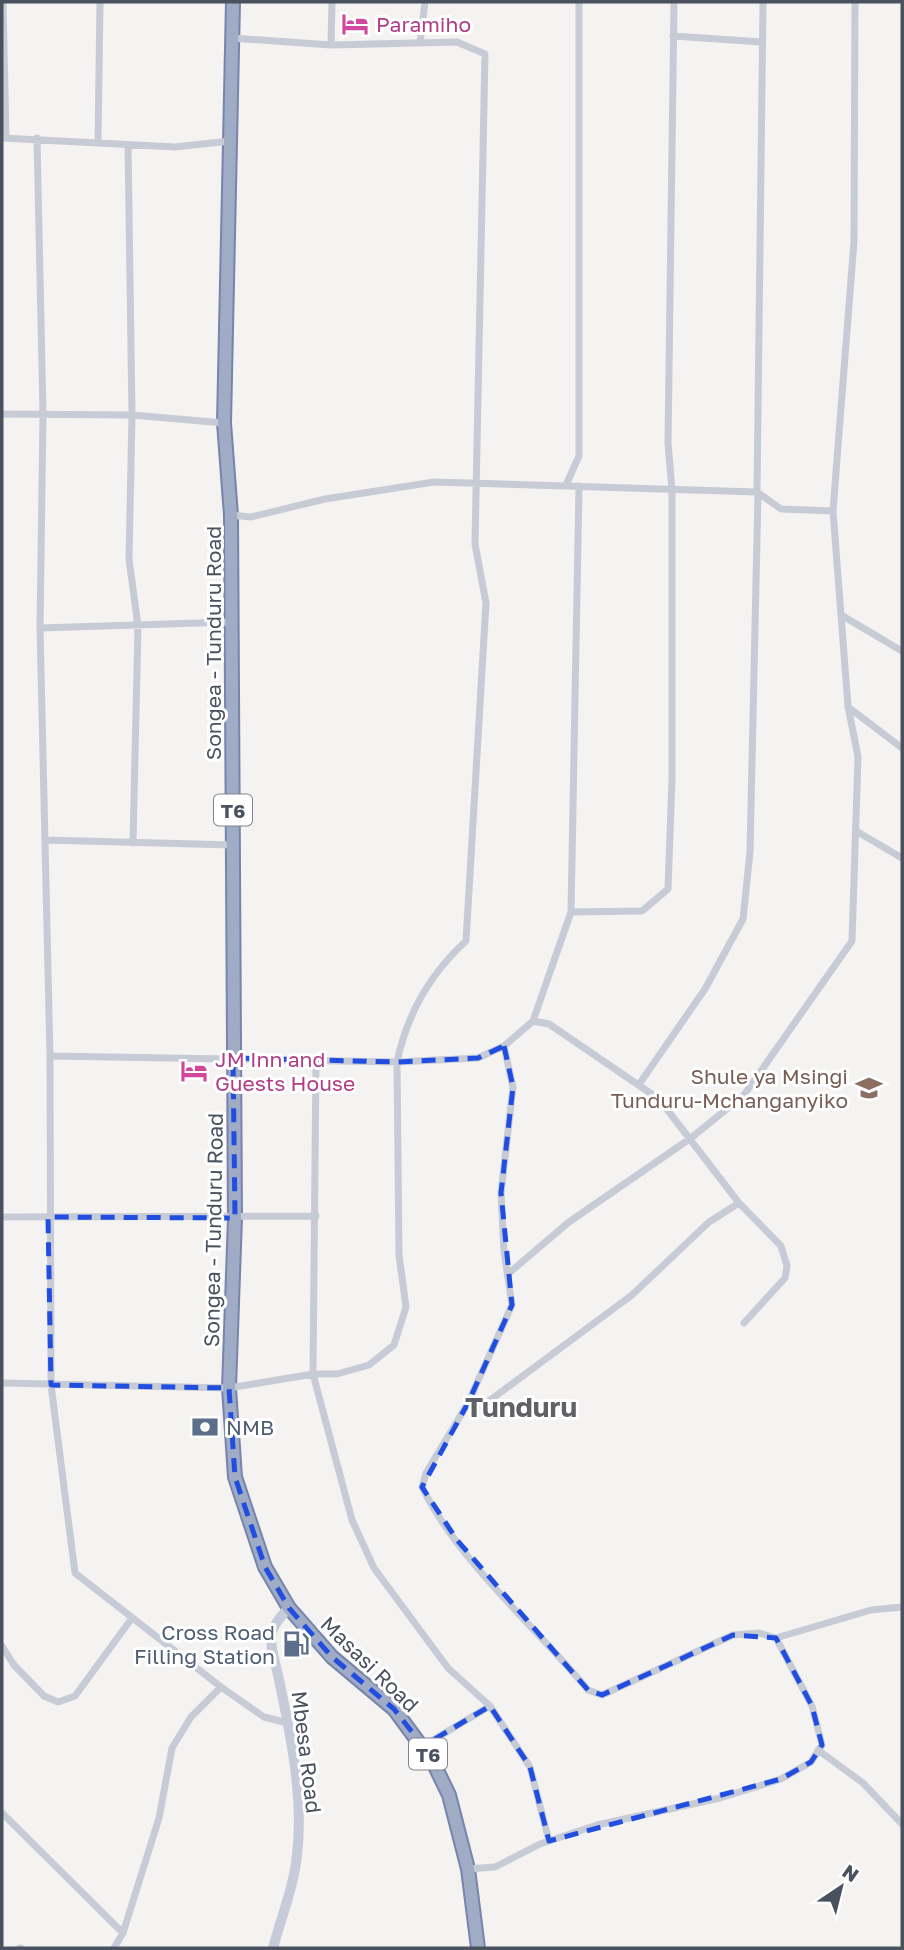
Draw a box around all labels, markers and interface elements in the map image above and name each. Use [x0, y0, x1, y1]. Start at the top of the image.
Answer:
hotel icon: Paramiho [340, 9, 370, 39]
place label: Paramiho [376, 11, 471, 37]
street label: Songea - Tunduru Road [200, 526, 226, 760]
road number: T6 [214, 794, 252, 825]
place label: JM Inn and Guests House [215, 1046, 355, 1096]
hotel icon: JM Inn and Guests House [179, 1056, 209, 1086]
place label: Shule ya Msingi Tunduru-Mchanganyiko [611, 1063, 848, 1113]
school or university icon: Shule ya Msingi Tunduru-Mchanganyiko [854, 1073, 884, 1103]
street label: Songea - Tunduru Road [198, 1113, 228, 1347]
district label: Tunduru [465, 1390, 577, 1423]
bank icon: NMB [190, 1412, 220, 1442]
place label: NMB [226, 1414, 274, 1440]
street label: Masasi Road [316, 1611, 424, 1717]
place label: Cross Road Filling Station [134, 1619, 275, 1669]
fuel station icon: Cross Road Filling Station [281, 1629, 311, 1659]
street label: Mbesa Road [287, 1689, 327, 1815]
road number: T6 [409, 1738, 447, 1770]
north arrow [806, 1852, 876, 1922]
text: N [839, 1859, 864, 1886]

